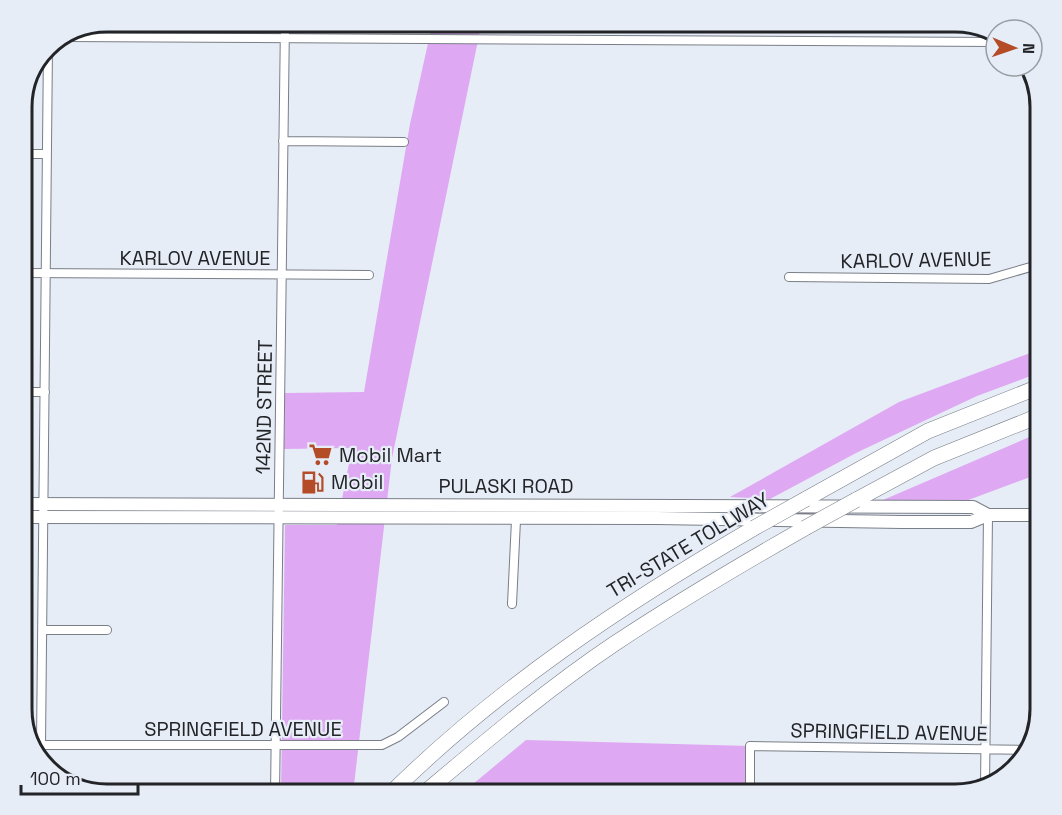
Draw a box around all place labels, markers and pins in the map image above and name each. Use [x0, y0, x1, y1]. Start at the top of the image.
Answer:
supermarket icon: Mobil Mart [308, 442, 334, 468]
place label: Mobil Mart [339, 442, 442, 468]
fuel station icon: Mobil [300, 469, 326, 495]
place label: Mobil [331, 469, 383, 495]

